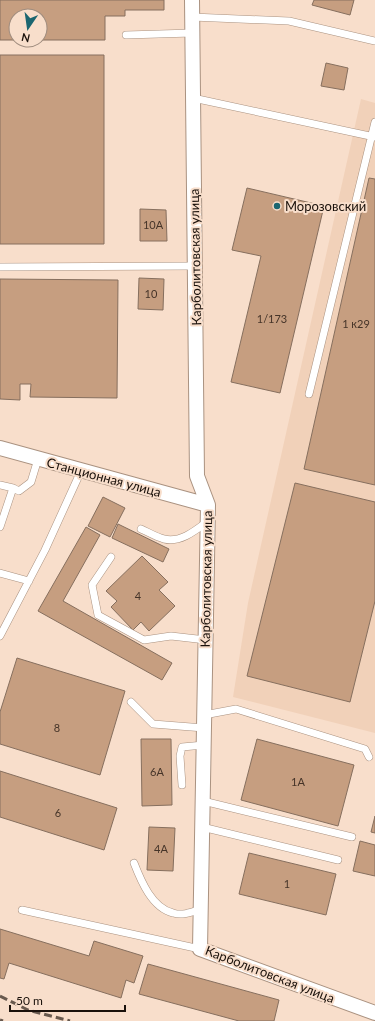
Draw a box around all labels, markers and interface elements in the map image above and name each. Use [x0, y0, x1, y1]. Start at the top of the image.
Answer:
north arrow [8, 8, 48, 48]
text: N [20, 31, 31, 46]
street label: Карболитовская улица [186, 188, 204, 326]
place label: Морозовский [285, 198, 366, 214]
marker: Морозовский [272, 201, 282, 211]
house number: 10А [143, 218, 164, 231]
house number: 10 [145, 287, 158, 300]
house number: 1/173 [257, 312, 287, 325]
house number: 1 к29 [342, 317, 370, 330]
street label: Станционная улица [45, 454, 163, 500]
street label: Карболитовская улица [197, 510, 215, 648]
house number: 4 [135, 589, 142, 602]
house number: 8 [54, 721, 60, 734]
house number: 6А [150, 765, 164, 778]
house number: 1А [291, 775, 305, 788]
house number: 6 [55, 806, 61, 819]
house number: 4А [154, 842, 168, 855]
house number: 1 [284, 877, 290, 890]
street label: Карболитовская улица [203, 942, 337, 1006]
scale bar [10, 987, 125, 1013]
text: 50 m [16, 993, 43, 1008]

